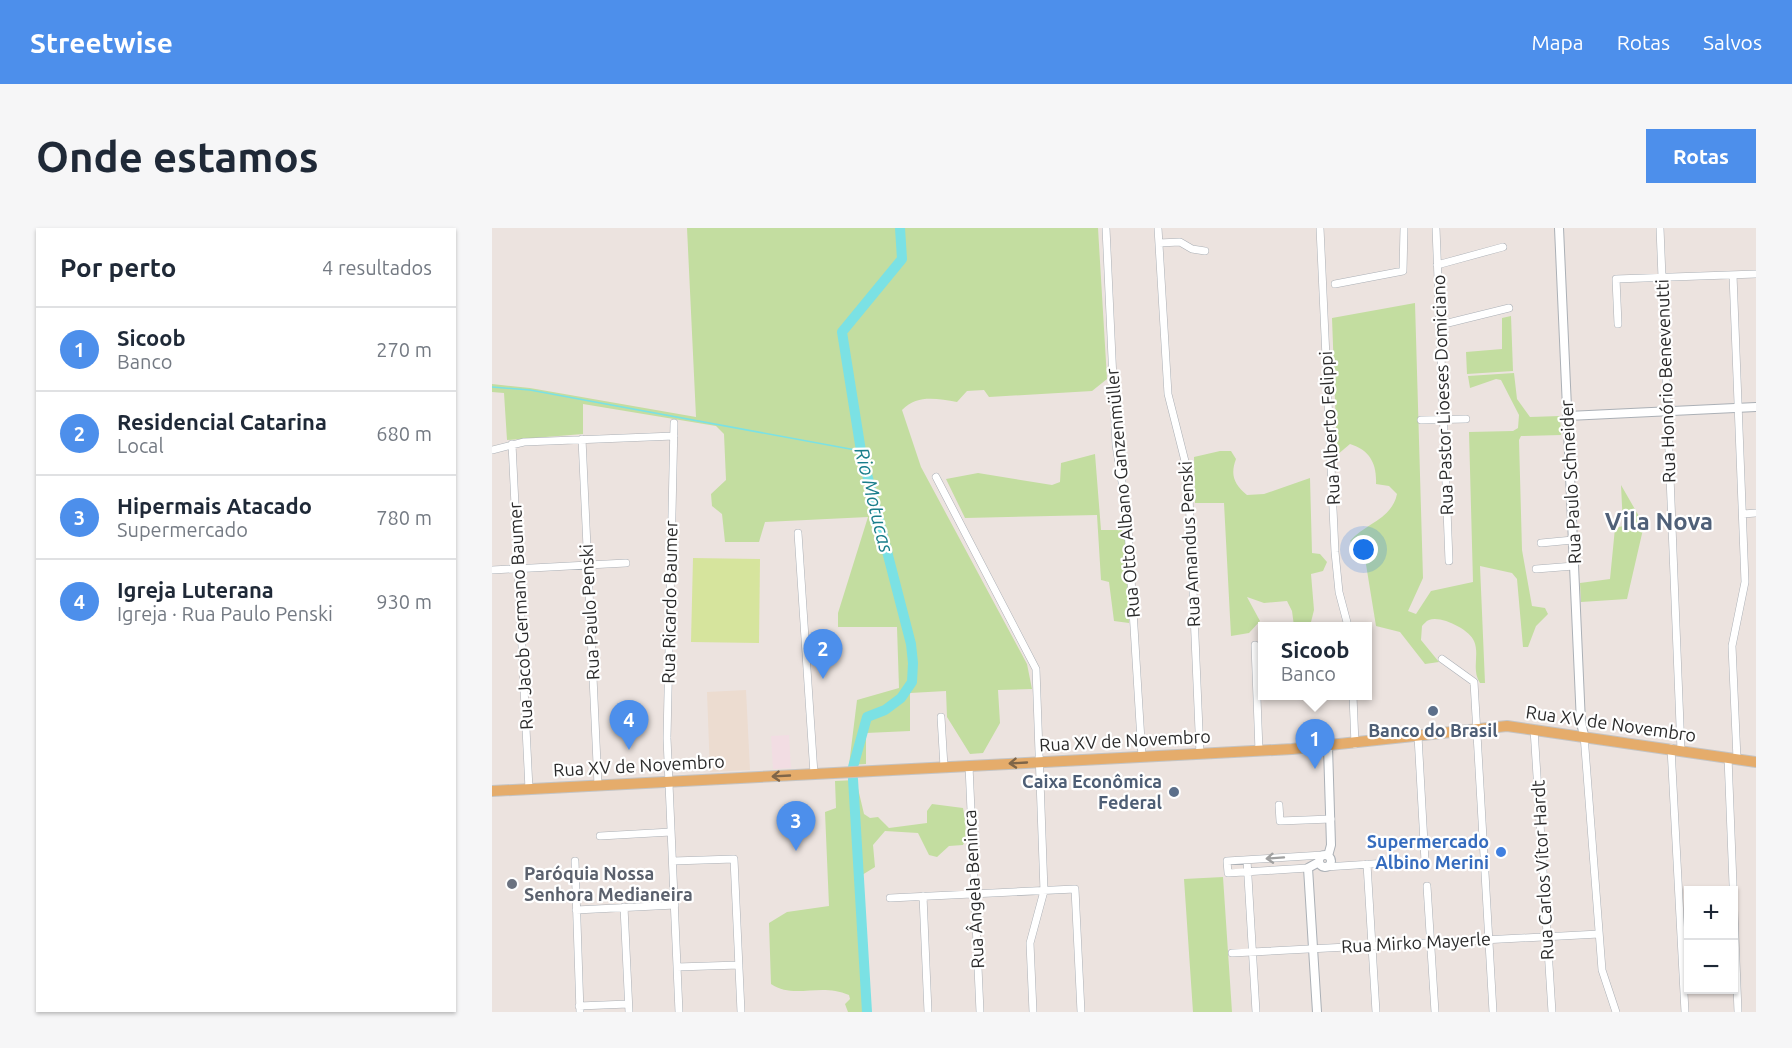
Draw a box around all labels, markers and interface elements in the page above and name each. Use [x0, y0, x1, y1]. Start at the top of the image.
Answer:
text: Streetwise [30, 27, 173, 58]
text: Mapa [1532, 30, 1584, 54]
text: Rotas [1617, 30, 1670, 54]
text: Salvos [1703, 30, 1762, 54]
button: Rotas [1646, 129, 1756, 183]
text: Onde estamos [36, 133, 319, 180]
text: Por perto [60, 253, 176, 282]
text: 4 resultados [322, 256, 432, 279]
street label: Rua Pastor Lioeses Domiciano [1428, 274, 1456, 516]
street label: Rua Honório Benevenutti [1651, 279, 1679, 483]
text: Sicoob [117, 325, 186, 350]
text: 1 [74, 338, 85, 361]
text: 270 m [376, 338, 432, 361]
text: Banco [117, 350, 172, 373]
street label: Rua Alberto Felippi [1315, 351, 1343, 506]
street label: Rua Otto Albano Ganzenmüller [1101, 367, 1143, 619]
street label: Rua Paulo Schneider [1556, 399, 1584, 565]
text: Residencial Catarina [117, 409, 327, 434]
text: 2 [74, 422, 85, 445]
text: 680 m [376, 422, 432, 445]
text: Local [117, 434, 164, 457]
water label: Rio Motucas [850, 445, 899, 555]
street label: Rua Amandus Penski [1175, 461, 1203, 628]
text: Hipermais Atacado [117, 493, 312, 518]
street label: Rua Jacob Germano Baumer [504, 501, 536, 730]
text: 3 [74, 506, 85, 529]
text: 780 m [376, 506, 432, 529]
district label: Vila Nova [1605, 508, 1713, 535]
text: Supermercado [117, 518, 248, 541]
street label: Rua Ricardo Baumer [658, 520, 680, 684]
your location [1349, 535, 1378, 564]
street label: Rua Paulo Penski [575, 543, 603, 681]
text: Igreja Luterana [117, 577, 274, 602]
text: 4 [74, 590, 85, 613]
text: 930 m [376, 590, 432, 613]
text: Igreja · Rua Paulo Penski [117, 602, 333, 625]
popup [1258, 622, 1372, 700]
pin: 2 [804, 630, 842, 679]
text: Sicoob [1281, 637, 1349, 662]
text: Banco [1281, 662, 1336, 685]
pin: 4 [610, 700, 648, 750]
street label: Rua XV de Novembro [1525, 701, 1698, 745]
marker: Banco do Brasil [1426, 704, 1440, 718]
pin: 1 [1296, 720, 1334, 769]
place label: Banco do Brasil [1368, 720, 1498, 740]
street label: Rua XV de Novembro [1039, 726, 1211, 754]
street label: Rua XV de Novembro [553, 751, 725, 779]
one-way arrow [1009, 758, 1028, 769]
one-way arrow [772, 770, 792, 781]
place label: Caixa Econômica Federal [1022, 771, 1163, 812]
street label: Rua Carlos Vítor Hardt [1527, 780, 1557, 961]
marker: Caixa Econômica Federal [1167, 785, 1181, 799]
pin: 3 [776, 802, 816, 851]
street label: Rua Ângela Beninca [958, 809, 987, 969]
place label: Supermercado Albino Merini [1367, 831, 1489, 872]
marker: Supermercado Albino Merini [1494, 845, 1508, 859]
one-way arrow [1266, 852, 1286, 863]
place label: Paróquia Nossa Senhora Medianeira [524, 863, 693, 904]
marker: Paróquia Nossa Senhora Medianeira [505, 877, 519, 891]
map controls [1684, 886, 1738, 994]
button: + [1684, 886, 1738, 940]
street label: Rua Mirko Mayerle [1341, 928, 1491, 956]
button: − [1684, 940, 1738, 994]

